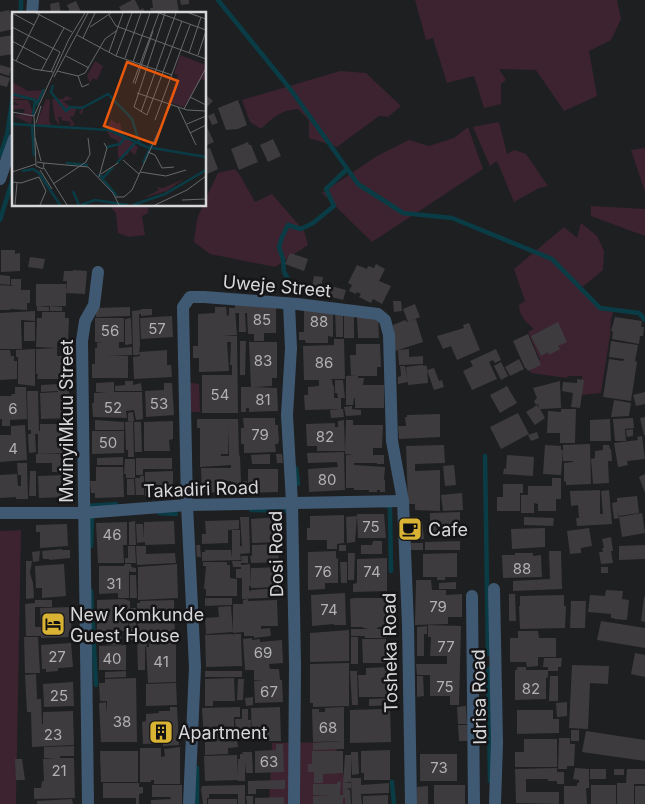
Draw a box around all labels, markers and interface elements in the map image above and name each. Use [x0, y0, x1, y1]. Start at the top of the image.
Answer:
inset map [12, 12, 206, 206]
street label: Uweje Street [222, 271, 332, 301]
house number: 85 [253, 310, 271, 329]
house number: 88 [310, 312, 328, 331]
house number: 57 [148, 319, 166, 338]
house number: 56 [101, 321, 119, 340]
street label: MwinyiMkuu Street [56, 339, 77, 503]
house number: 83 [254, 351, 272, 370]
house number: 86 [315, 353, 333, 372]
house number: 54 [211, 385, 229, 404]
house number: 81 [255, 390, 271, 409]
house number: 53 [150, 394, 168, 413]
house number: 52 [104, 398, 122, 417]
house number: 6 [8, 399, 18, 418]
house number: 79 [251, 425, 269, 444]
house number: 82 [316, 427, 334, 446]
house number: 50 [99, 433, 117, 452]
house number: 4 [8, 439, 18, 458]
house number: 80 [318, 470, 336, 489]
street label: Takadiri Road [143, 476, 259, 502]
street label: Dosi Road [265, 511, 287, 597]
cafe icon: Cafe [397, 516, 423, 542]
house number: 75 [362, 517, 380, 536]
place label: Cafe [428, 519, 468, 540]
house number: 46 [103, 525, 122, 544]
house number: 88 [513, 559, 531, 578]
house number: 76 [314, 562, 332, 581]
house number: 74 [363, 562, 381, 581]
house number: 31 [106, 574, 122, 593]
street label: Tosheka Road [378, 593, 402, 713]
house number: 79 [429, 597, 447, 616]
house number: 74 [320, 600, 338, 619]
place label: New Komkunde Guest House [70, 604, 204, 646]
hotel icon: New Komkunde Guest House [40, 611, 66, 637]
house number: 77 [437, 637, 455, 656]
house number: 69 [254, 643, 272, 662]
house number: 27 [48, 647, 66, 666]
house number: 40 [102, 649, 122, 668]
street label: Idrisa Road [468, 649, 490, 745]
house number: 41 [153, 652, 169, 671]
house number: 75 [436, 677, 454, 696]
house number: 82 [522, 679, 540, 698]
house number: 67 [260, 682, 278, 701]
house number: 25 [50, 686, 68, 705]
house number: 38 [113, 712, 131, 731]
house number: 68 [319, 718, 337, 737]
building icon: Apartment [148, 719, 174, 745]
place label: Apartment [178, 722, 268, 743]
house number: 23 [44, 725, 62, 744]
house number: 63 [260, 752, 278, 771]
house number: 73 [430, 758, 448, 777]
house number: 21 [51, 761, 67, 780]

